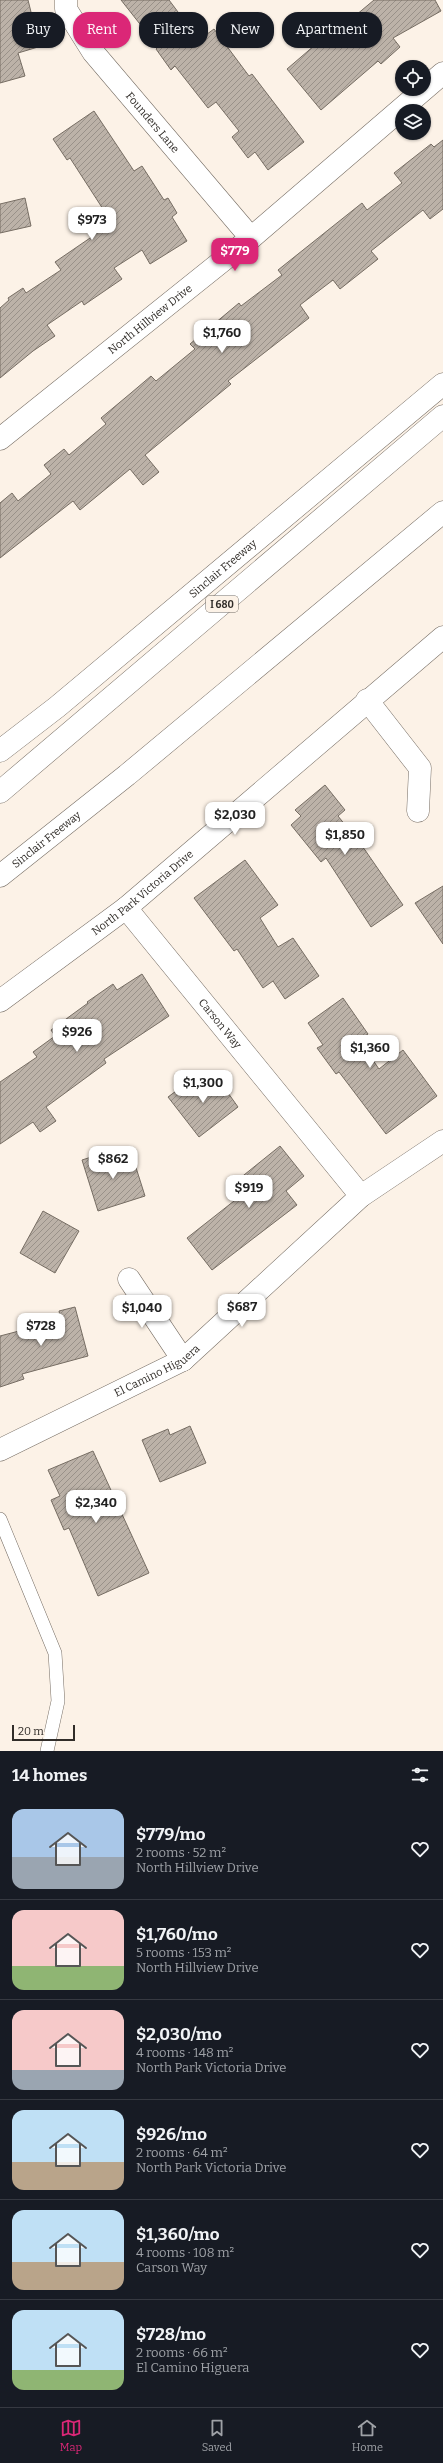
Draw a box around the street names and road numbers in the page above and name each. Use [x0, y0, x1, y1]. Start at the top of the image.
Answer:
street label: Founders Lane [123, 90, 182, 156]
street label: North Hillview Drive [106, 282, 195, 357]
street label: Sinclair Freeway [187, 537, 259, 601]
road number: I 680 [206, 596, 238, 612]
street label: Sinclair Freeway [10, 808, 84, 871]
street label: North Park Victoria Drive [89, 847, 196, 938]
street label: Carson Way [196, 996, 244, 1051]
street label: El Camino Higuera [112, 1342, 203, 1400]

